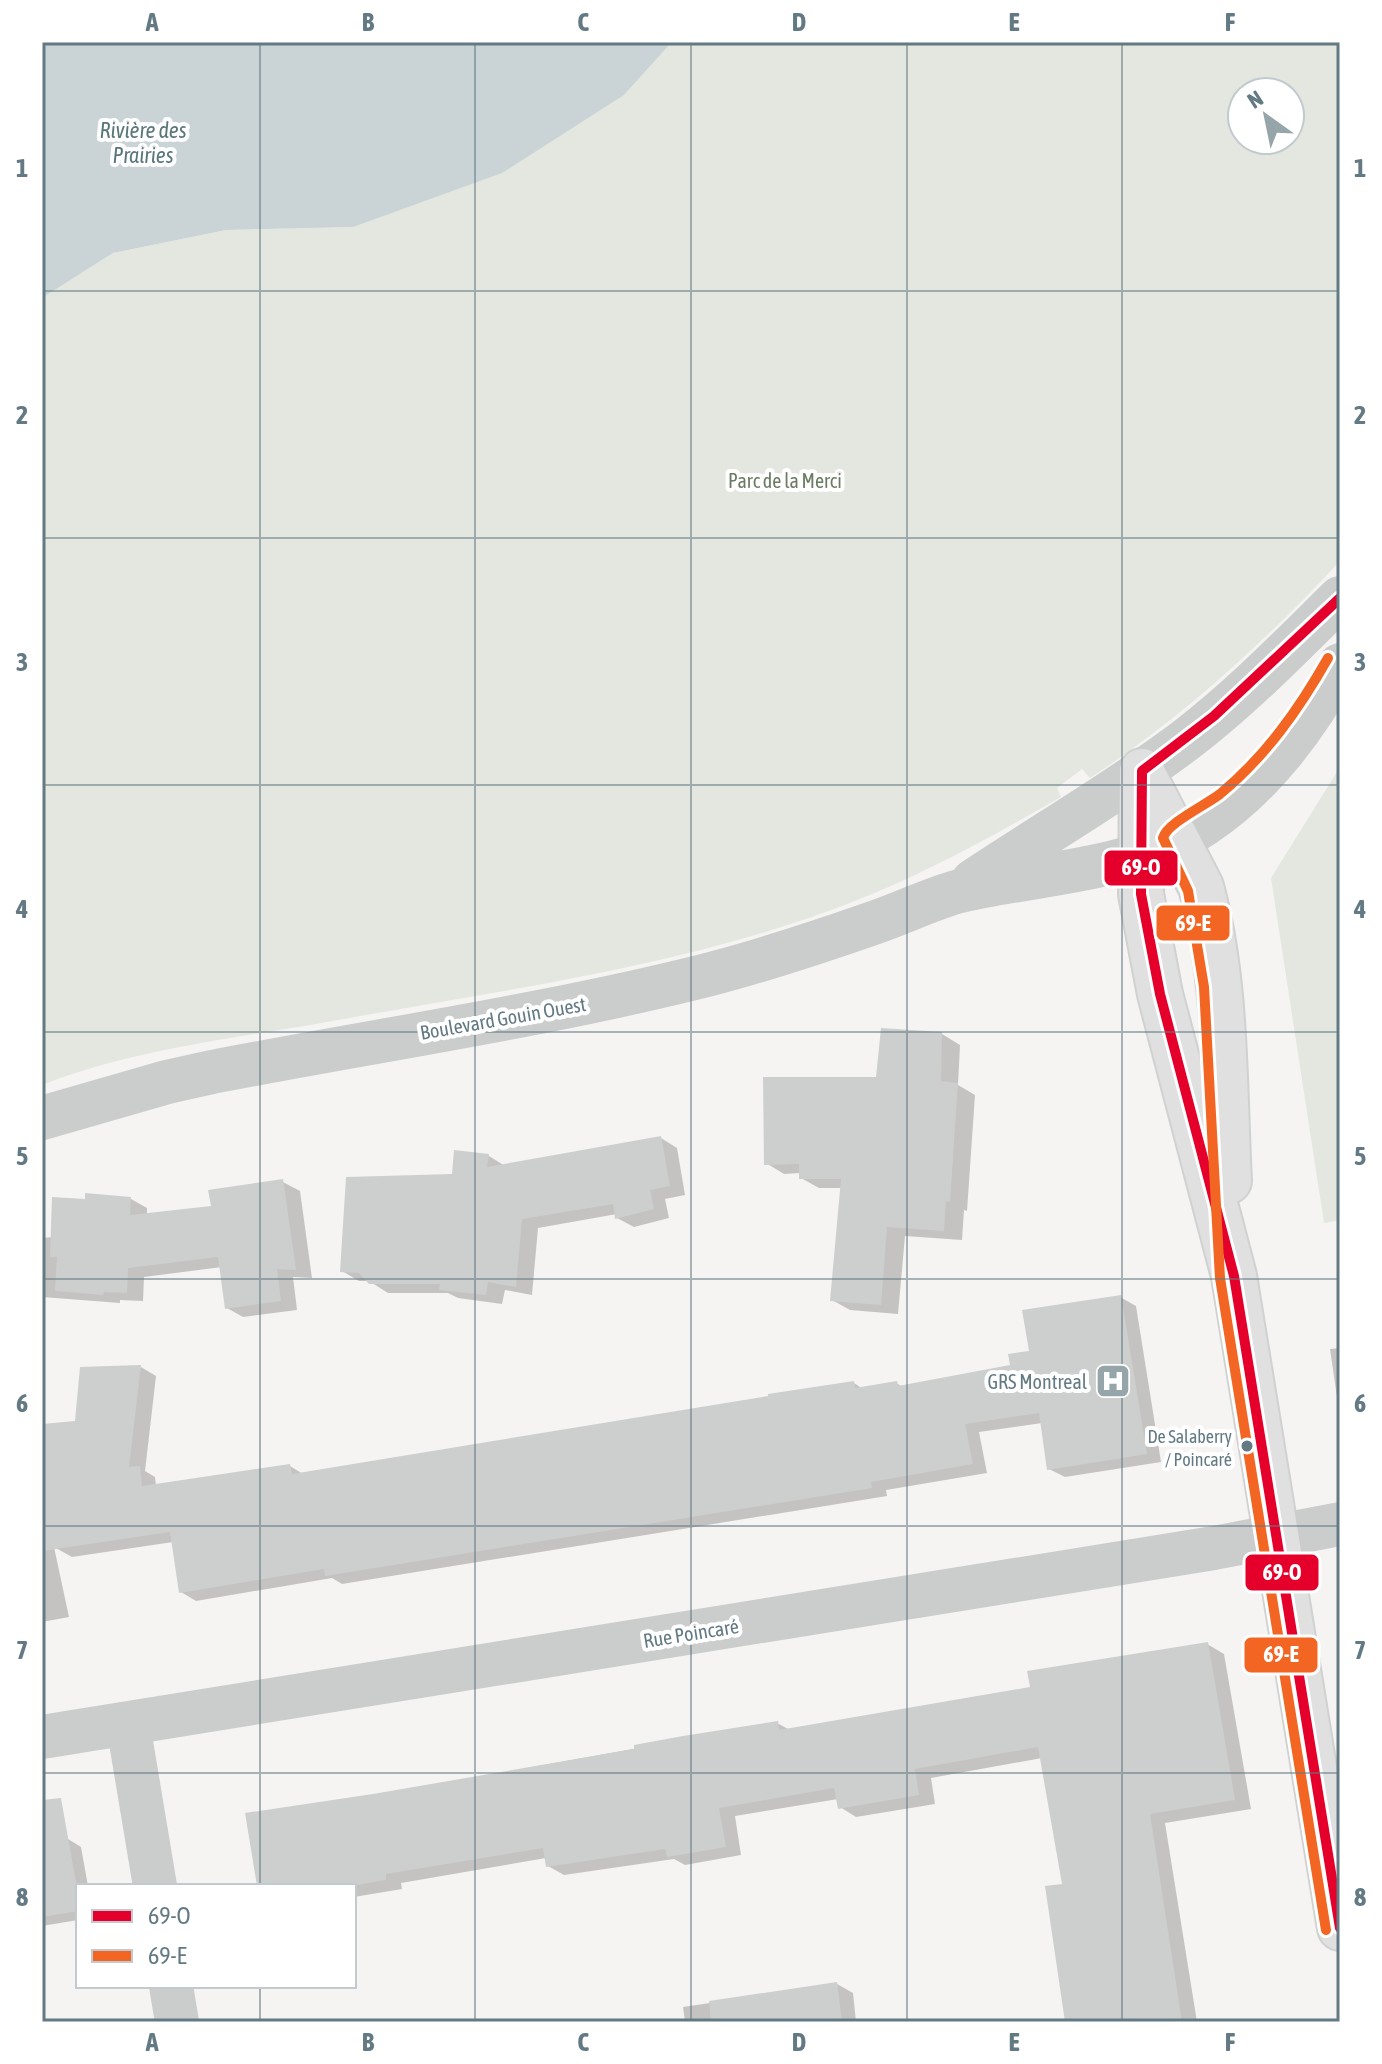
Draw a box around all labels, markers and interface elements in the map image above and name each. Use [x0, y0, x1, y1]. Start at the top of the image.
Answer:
text: A [145, 7, 159, 37]
text: B [362, 7, 375, 37]
text: C [577, 7, 589, 37]
text: D [792, 7, 806, 37]
text: E [1008, 7, 1020, 37]
text: F [1225, 7, 1236, 37]
north arrow [1226, 76, 1306, 156]
text: N [1243, 85, 1268, 114]
water label: Rivière des Prairies [99, 117, 187, 168]
text: 1 [16, 153, 28, 183]
text: 1 [1354, 153, 1366, 183]
text: 2 [16, 400, 28, 430]
text: 2 [1354, 400, 1366, 430]
park label: Parc de la Merci [728, 469, 842, 492]
text: 3 [16, 647, 28, 677]
text: 3 [1354, 647, 1366, 677]
line badge: 69-O [1103, 849, 1179, 887]
text: 69-O [1121, 854, 1161, 880]
text: 4 [15, 894, 28, 924]
text: 4 [1353, 894, 1366, 924]
line badge: 69-E [1155, 904, 1231, 942]
text: 69-E [1175, 910, 1211, 936]
street label: Boulevard Gouin Ouest [418, 992, 588, 1044]
text: 5 [16, 1141, 28, 1171]
text: 5 [1354, 1141, 1366, 1171]
hospital icon: GRS Montreal [1094, 1362, 1132, 1400]
place label: GRS Montreal [987, 1370, 1088, 1393]
text: 6 [16, 1388, 28, 1418]
text: 6 [1354, 1388, 1366, 1418]
place label: De Salaberry / Poincaré [1147, 1426, 1232, 1470]
marker: De Salaberry / Poincaré [1239, 1438, 1255, 1454]
line badge: 69-O [1244, 1553, 1320, 1592]
text: 69-O [1262, 1559, 1302, 1585]
street label: Rue Poincaré [642, 1614, 740, 1652]
text: 7 [16, 1635, 28, 1665]
text: 7 [1354, 1635, 1366, 1665]
line badge: 69-E [1243, 1636, 1319, 1674]
text: 69-E [1263, 1641, 1299, 1667]
text: 8 [16, 1882, 28, 1912]
text: 8 [1354, 1882, 1366, 1912]
legend [76, 1884, 356, 1988]
text: 69-O [148, 1902, 191, 1929]
text: 69-E [148, 1942, 187, 1969]
text: A [145, 2027, 159, 2057]
text: B [362, 2027, 375, 2057]
text: C [577, 2027, 589, 2057]
text: D [792, 2027, 806, 2057]
text: E [1008, 2027, 1020, 2057]
text: F [1225, 2027, 1236, 2057]

